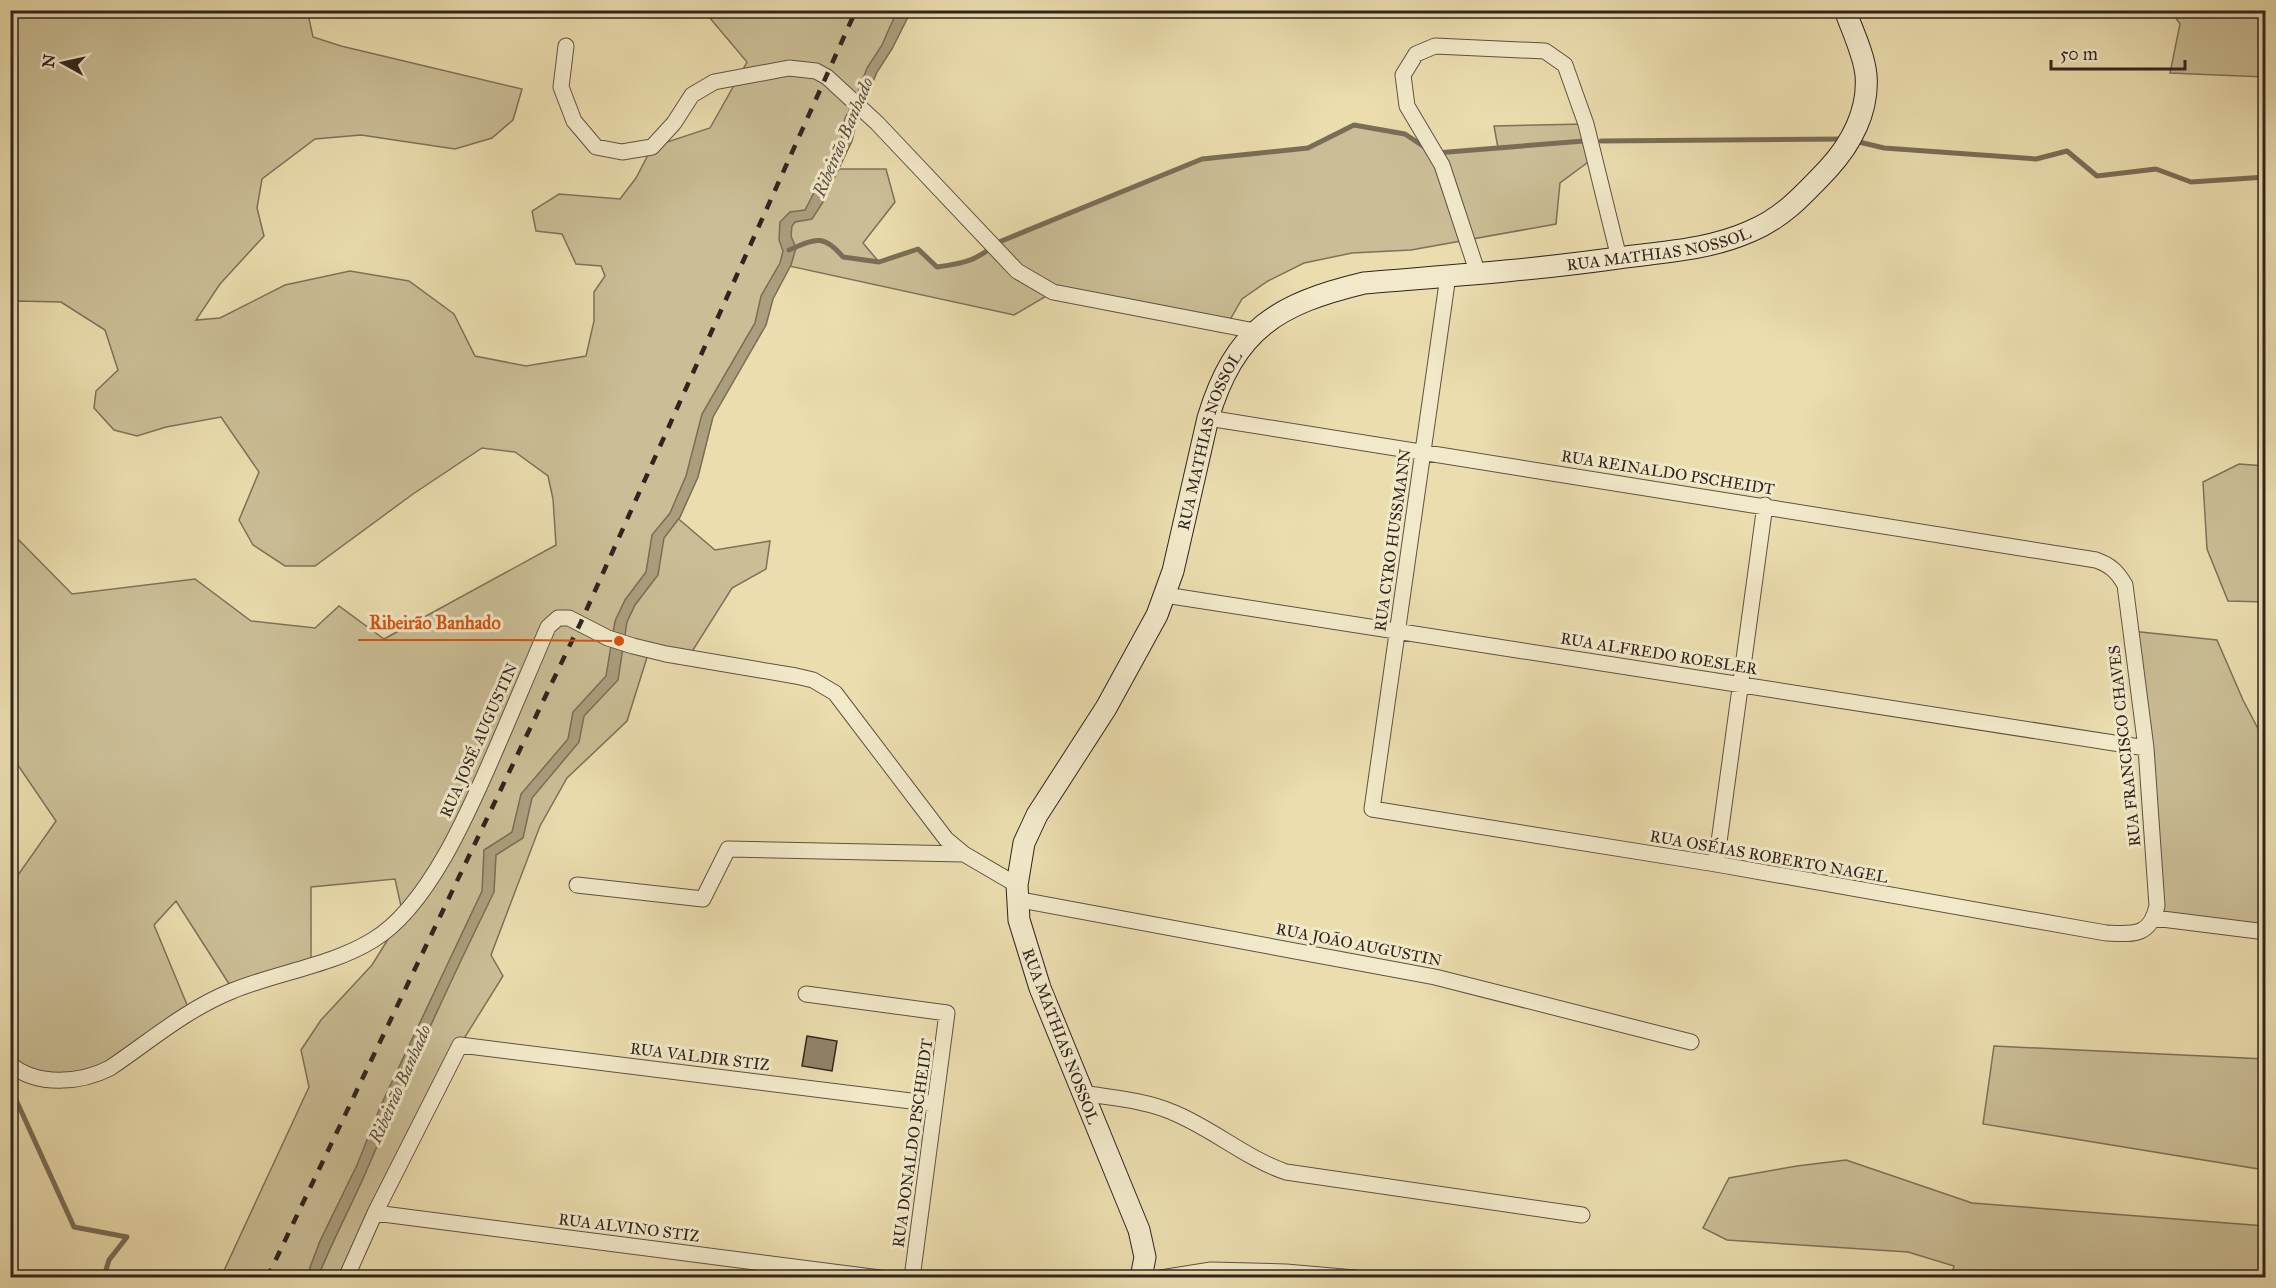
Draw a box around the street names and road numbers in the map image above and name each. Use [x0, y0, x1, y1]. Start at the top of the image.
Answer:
street label: RUA MATHIAS NOSSOL [1565, 223, 1754, 275]
street label: RUA MATHIAS NOSSOL [1174, 347, 1246, 532]
street label: RUA REINALDO PSCHEIDT [1560, 446, 1776, 499]
street label: RUA CYRO HUSSMANN [1370, 447, 1415, 632]
street label: RUA ALFREDO ROESLER [1559, 629, 1760, 679]
street label: RUA FRANCISCO CHAVES [2104, 644, 2145, 848]
street label: RUA JOSÉ AUGUSTIN [434, 659, 522, 821]
street label: RUA OSÉIAS ROBERTO NAGEL [1648, 824, 1890, 887]
street label: RUA JOÃO AUGUSTIN [1274, 918, 1444, 971]
street label: RUA MATHIAS NOSSOL [1018, 946, 1103, 1127]
street label: RUA DONALDO PSCHEIDT [888, 1037, 937, 1249]
street label: RUA VALDIR STIZ [629, 1038, 771, 1075]
street label: RUA ALVINO STIZ [557, 1209, 701, 1246]

